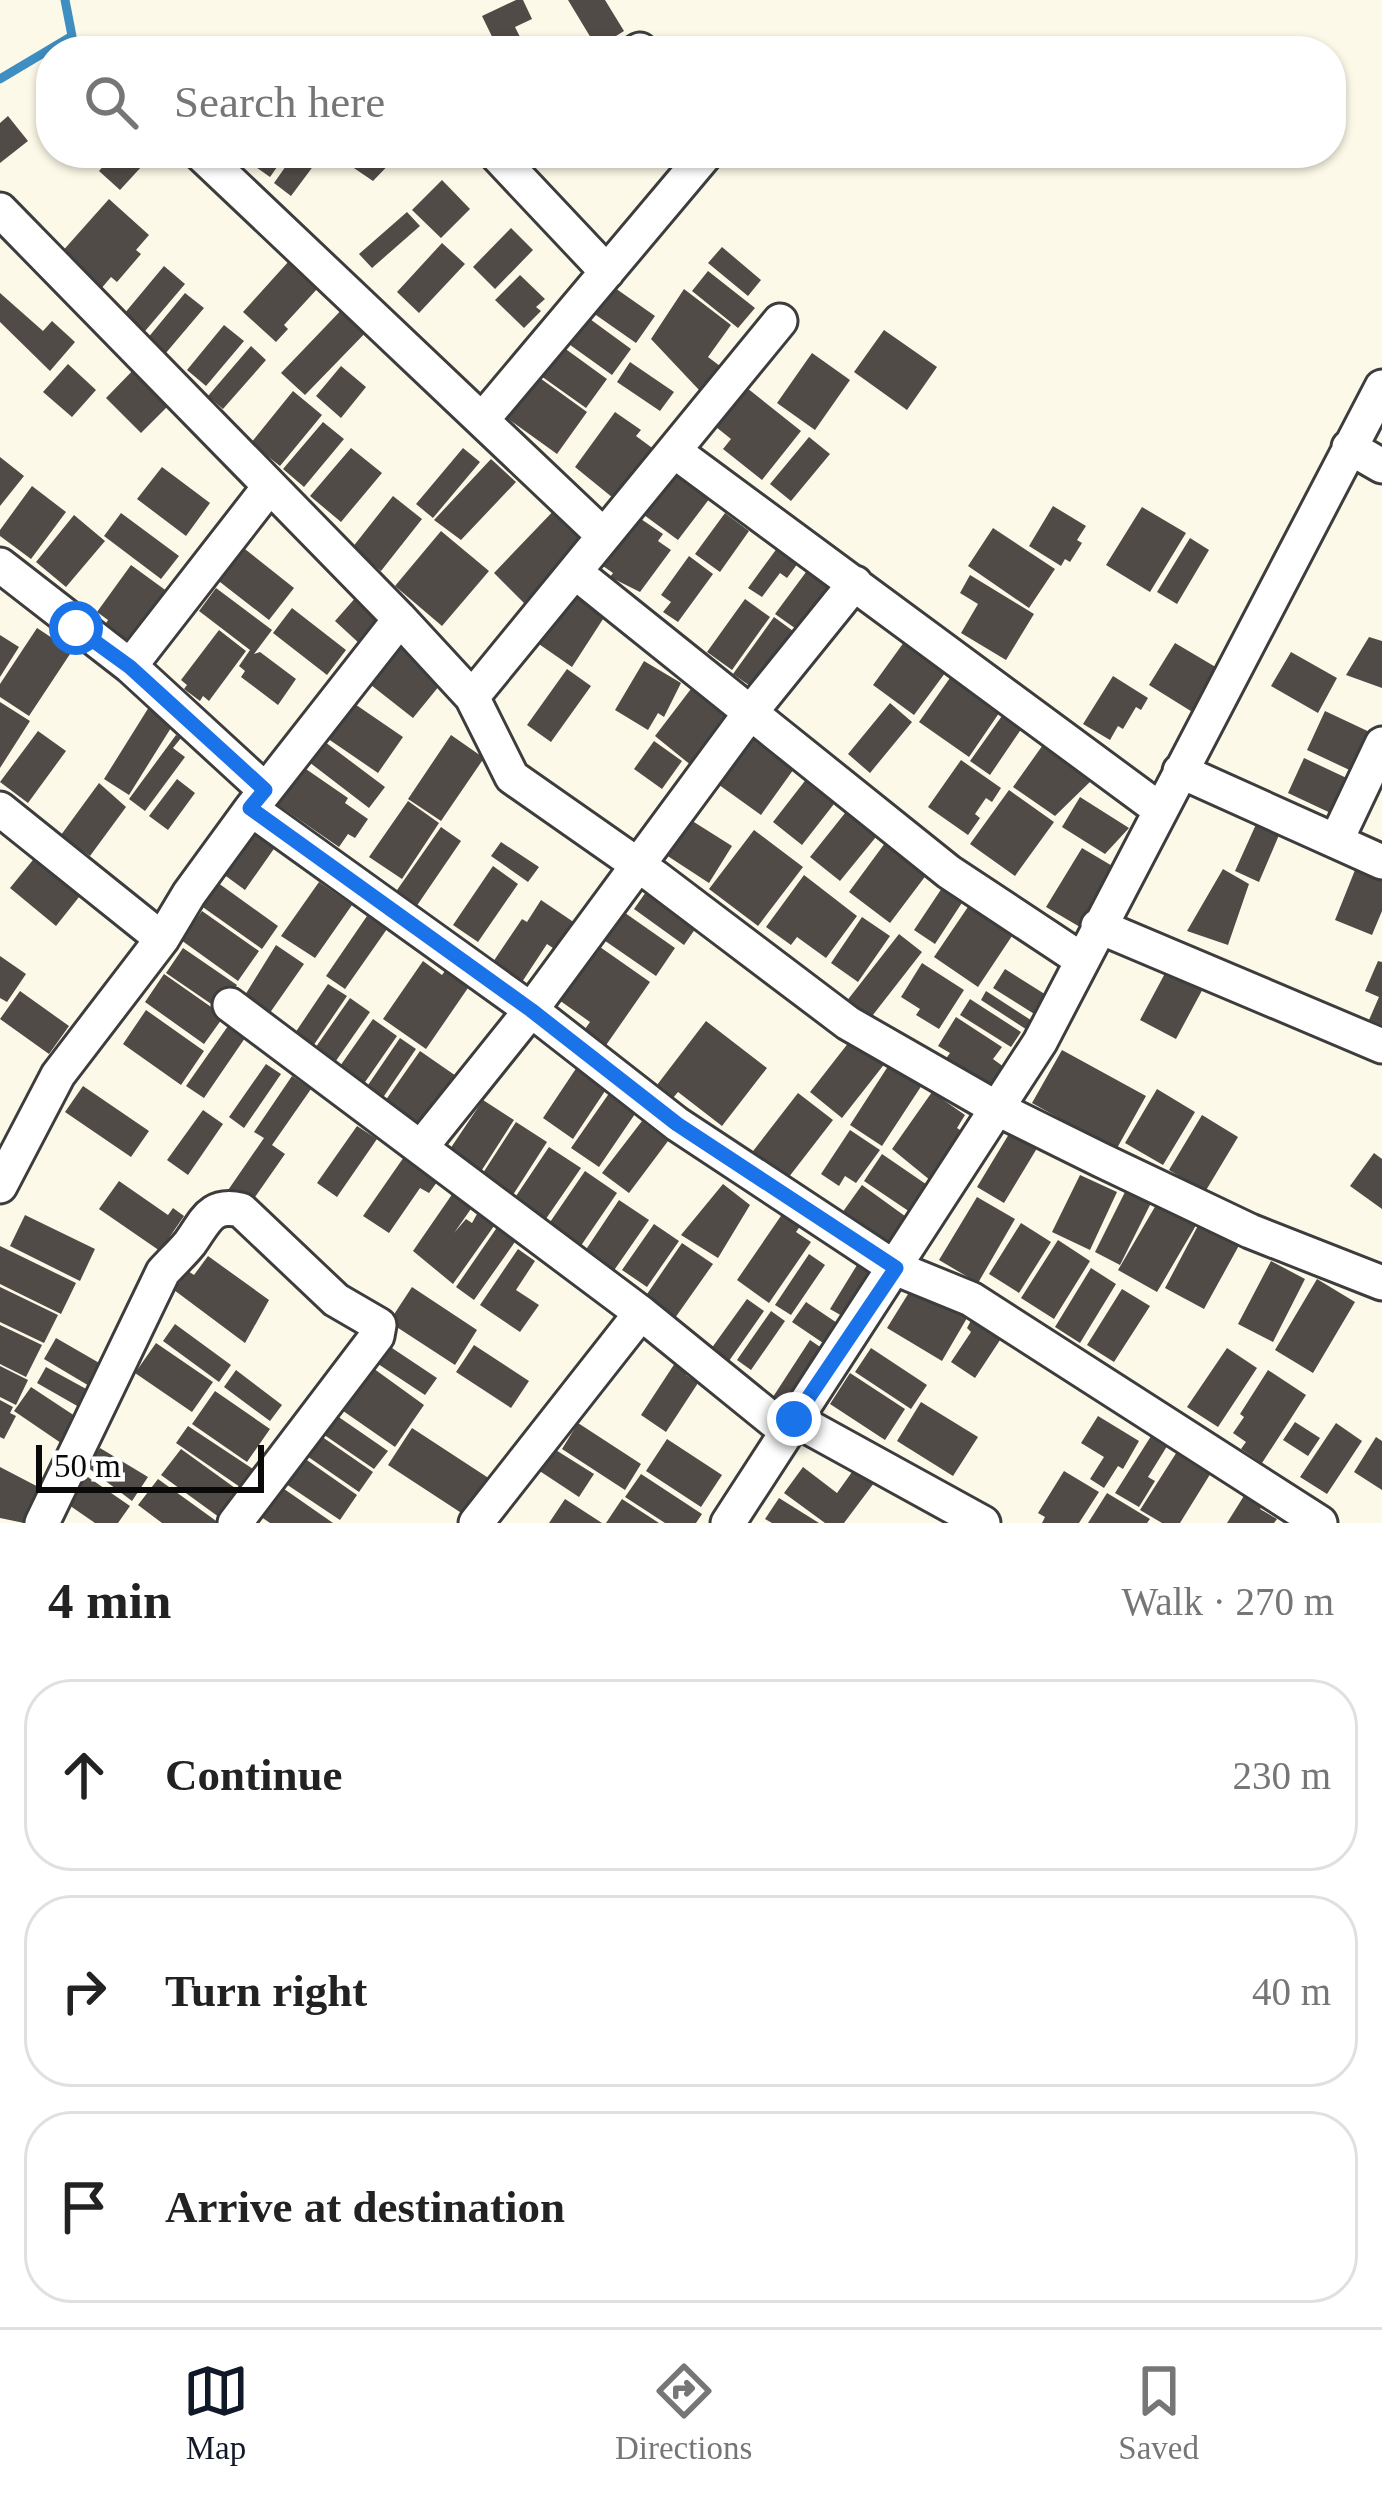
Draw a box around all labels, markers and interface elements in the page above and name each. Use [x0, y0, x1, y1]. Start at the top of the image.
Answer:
search box [36, 36, 1346, 168]
icon: search [78, 69, 144, 135]
text: Search here [174, 77, 385, 127]
route start [49, 601, 103, 655]
route end [767, 1392, 821, 1446]
scale bar [36, 1439, 264, 1492]
text: 50 m [54, 1448, 121, 1484]
text: 4 min [48, 1573, 171, 1629]
text: Walk · 270 m [1122, 1580, 1334, 1623]
icon: ahead [51, 1742, 117, 1808]
text: Continue [165, 1750, 343, 1800]
text: 230 m [1232, 1754, 1331, 1797]
icon: right [51, 1958, 117, 2024]
text: Turn right [165, 1966, 367, 2016]
text: 40 m [1252, 1970, 1331, 2013]
icon: arrive [51, 2174, 117, 2240]
text: Arrive at destination [165, 2182, 565, 2232]
tab: Map [183, 2358, 249, 2467]
tab: Directions [615, 2358, 752, 2467]
tab: Saved [1118, 2358, 1199, 2467]

